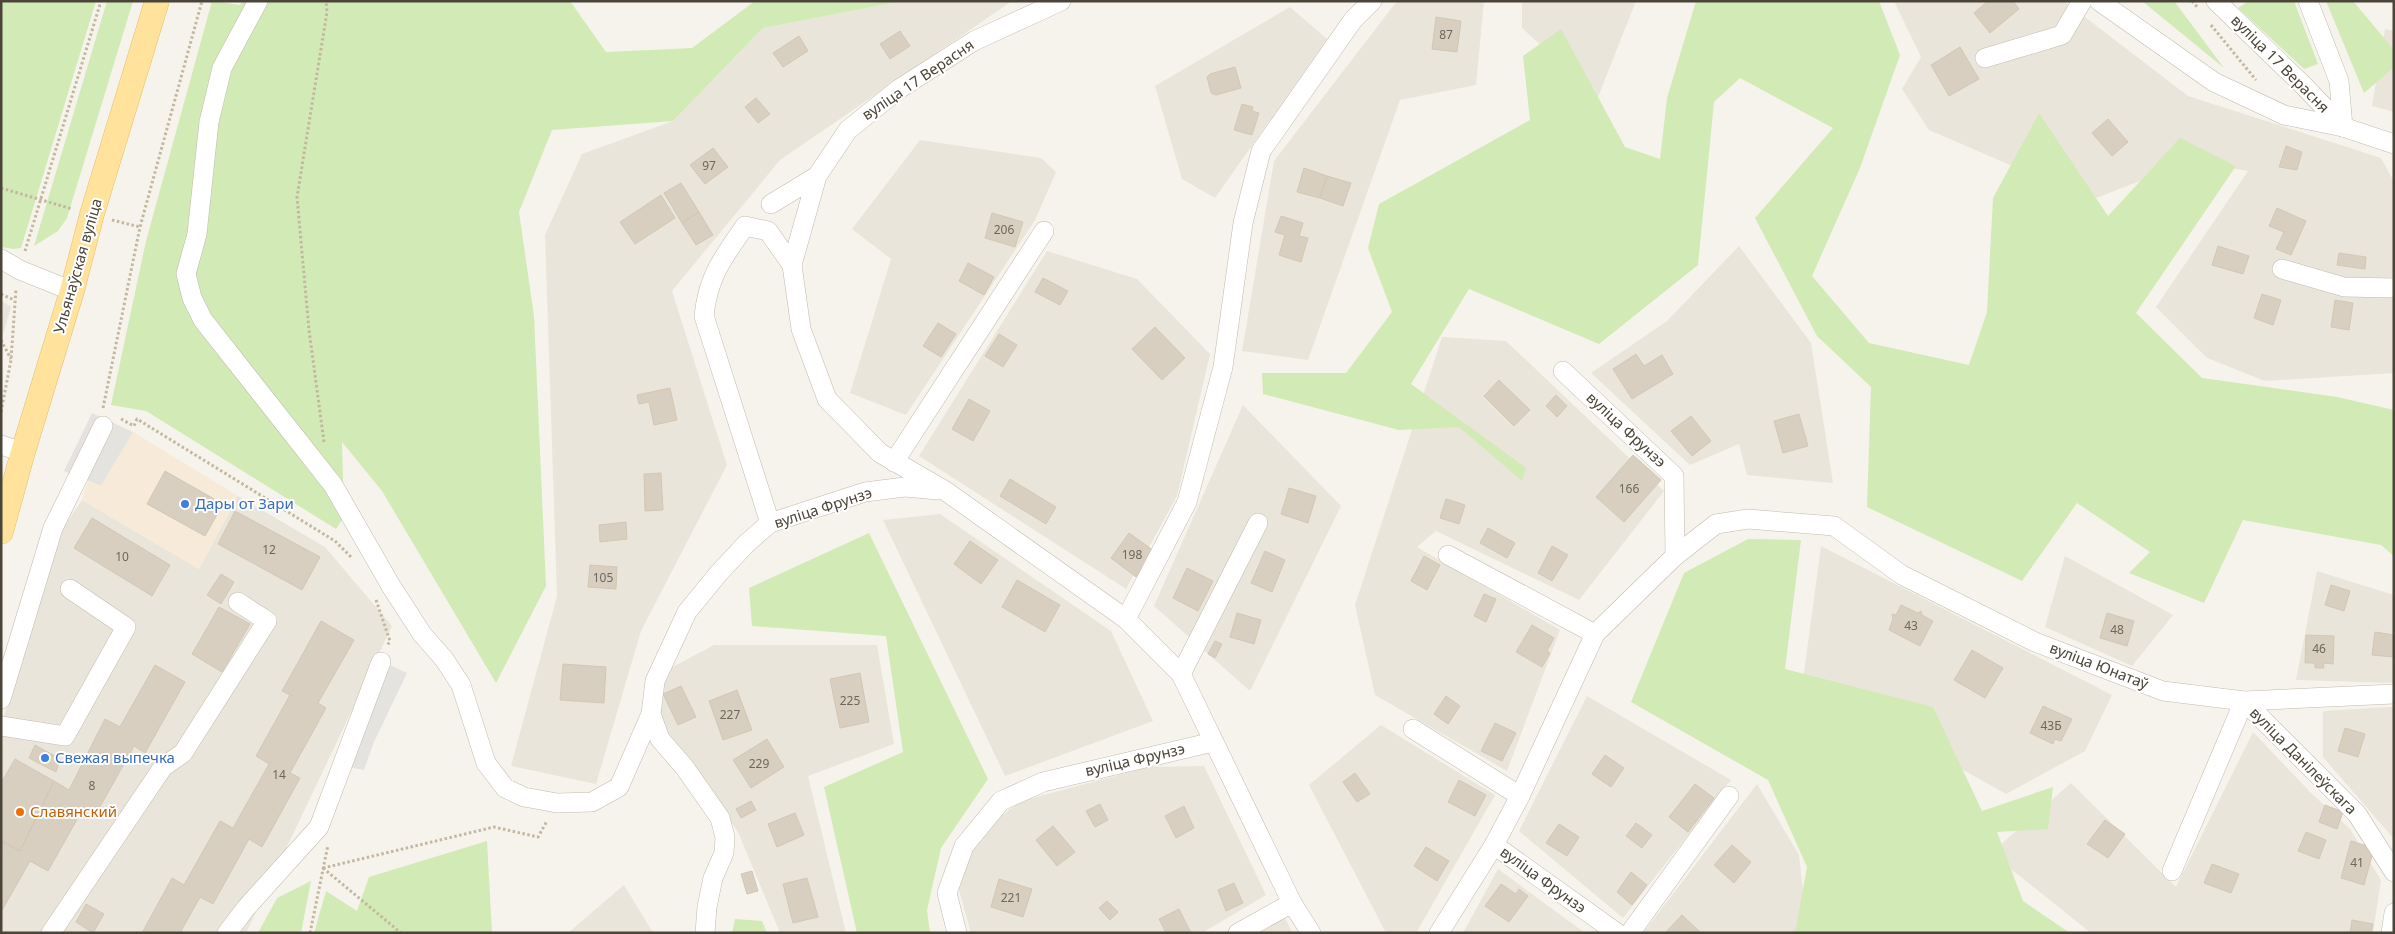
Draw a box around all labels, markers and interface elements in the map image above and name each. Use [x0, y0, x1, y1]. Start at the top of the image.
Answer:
street label: вуліца 17 Верасня [2227, 10, 2334, 117]
house number: 87 [1439, 26, 1453, 43]
street label: вуліца 17 Верасня [858, 34, 977, 124]
house number: 97 [702, 157, 716, 174]
street label: Ульянаўская вуліца [48, 196, 106, 336]
house number: 206 [994, 221, 1014, 238]
street label: вуліца Фрунзэ [1583, 387, 1671, 471]
house number: 166 [1619, 480, 1639, 497]
street label: вуліца Фрунзэ [771, 482, 874, 532]
place label: Дары от Зари [195, 493, 294, 513]
marker: Дары от Зари [179, 498, 191, 510]
house number: 12 [262, 541, 276, 558]
house number: 198 [1122, 546, 1142, 563]
house number: 10 [115, 548, 129, 565]
house number: 105 [593, 569, 613, 586]
house number: 43 [1904, 617, 1918, 634]
house number: 48 [2110, 621, 2124, 638]
street label: вуліца Юнатаў [2047, 637, 2152, 693]
house number: 46 [2312, 640, 2326, 657]
house number: 225 [840, 692, 860, 709]
street label: вуліца Данілеўскага [2246, 702, 2362, 818]
house number: 227 [720, 706, 740, 723]
house number: 43Б [2040, 717, 2062, 734]
street label: вуліца Фрунзэ [1083, 738, 1187, 780]
place label: Свежая выпечка [55, 747, 175, 767]
marker: Свежая выпечка [39, 752, 51, 764]
house number: 229 [749, 755, 769, 772]
house number: 14 [272, 766, 286, 783]
house number: 8 [89, 777, 96, 794]
place label: Славянский [30, 801, 117, 821]
marker: Славянский [14, 806, 26, 818]
street label: вуліца Фрунзэ [1497, 841, 1591, 917]
house number: 41 [2350, 854, 2364, 871]
house number: 221 [1001, 889, 1021, 906]

